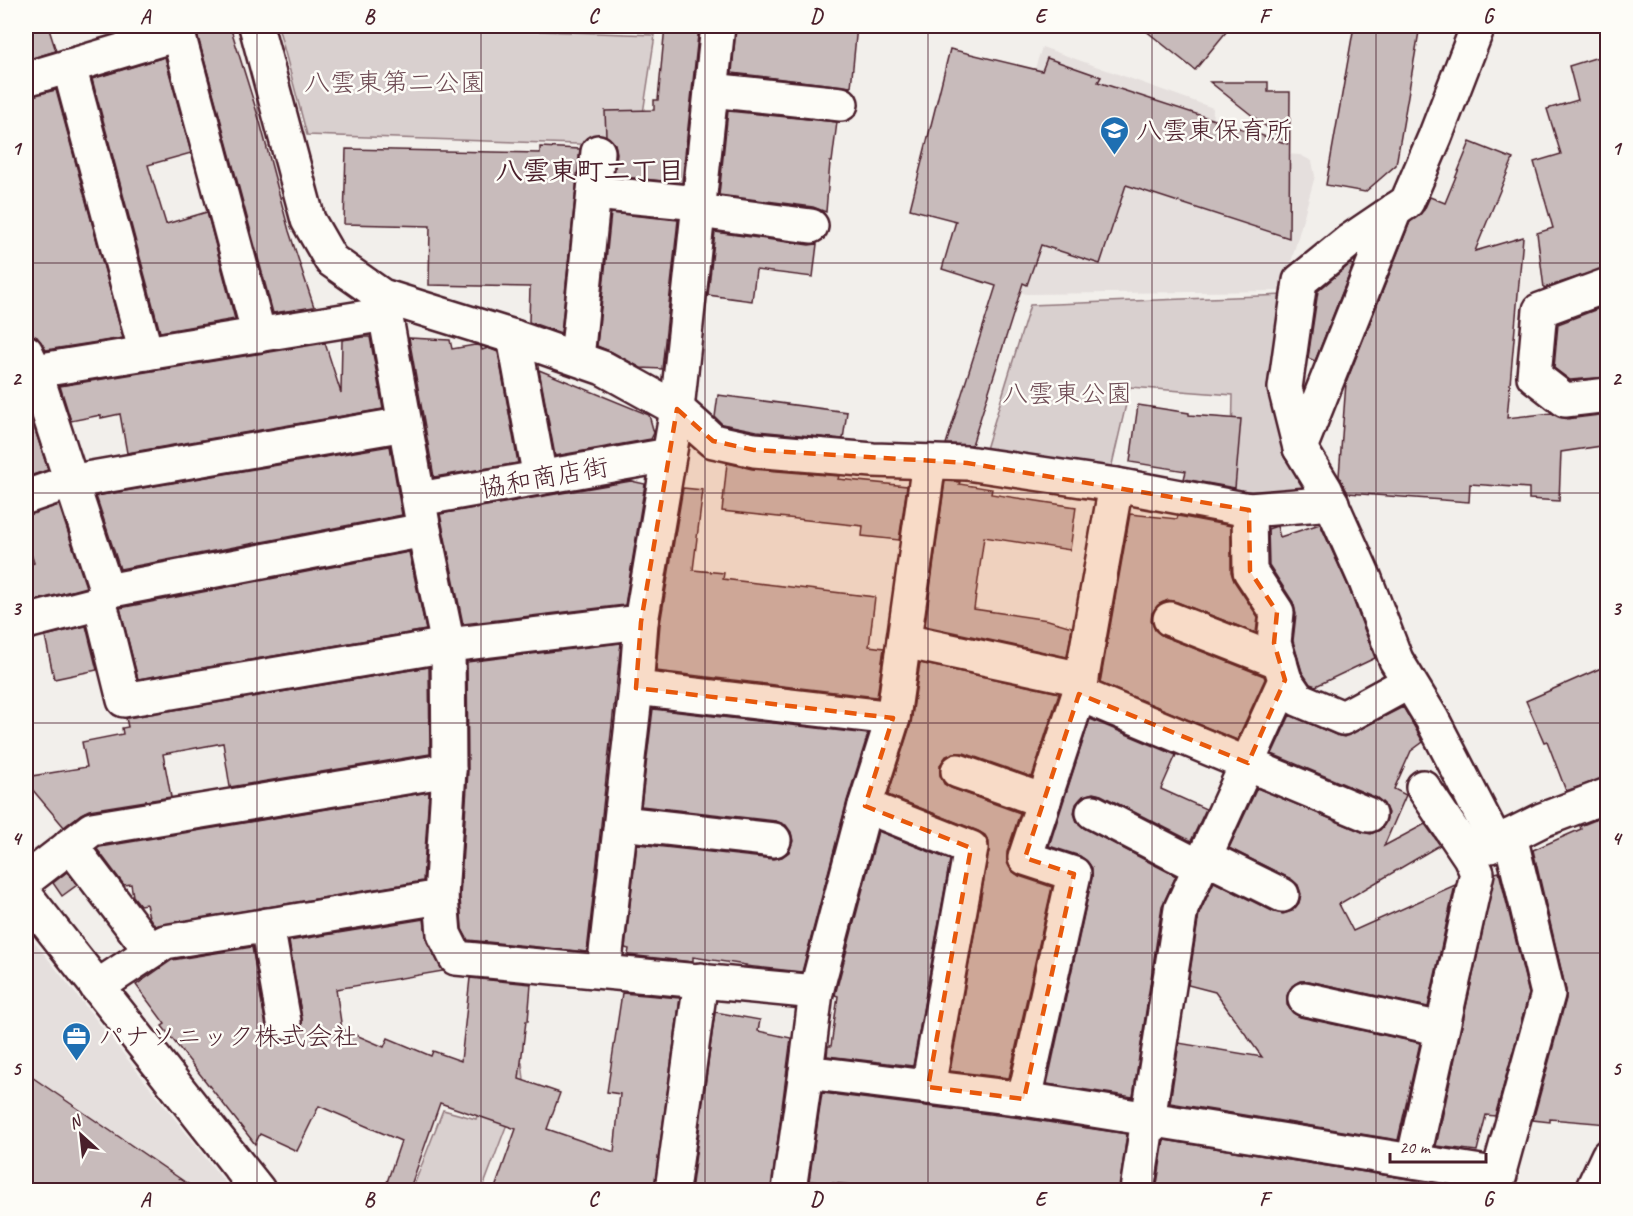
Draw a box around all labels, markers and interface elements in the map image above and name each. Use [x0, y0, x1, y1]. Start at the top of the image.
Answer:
text: A [140, 4, 152, 29]
text: B [364, 4, 376, 29]
text: C [588, 4, 600, 29]
text: D [810, 4, 824, 29]
text: E [1035, 4, 1049, 29]
text: F [1259, 4, 1273, 29]
text: G [1483, 4, 1496, 29]
park label: 八雲東第二公園 [304, 66, 486, 99]
school or university icon: 八雲東保育所 [1099, 114, 1131, 156]
place label: 八雲東保育所 [1136, 114, 1292, 147]
text: 1 [12, 136, 23, 161]
text: 1 [1612, 136, 1623, 161]
district label: 八雲東町二丁目 [496, 154, 685, 188]
text: 2 [12, 366, 23, 391]
text: 2 [1612, 366, 1623, 391]
park label: 八雲東公園 [1002, 377, 1132, 410]
street label: 協和商店街 [477, 450, 611, 505]
text: 3 [12, 596, 23, 621]
text: 3 [1612, 596, 1623, 621]
text: 4 [12, 826, 24, 851]
text: 4 [1612, 826, 1624, 851]
office icon: パナソニック株式会社 [61, 1020, 93, 1062]
place label: パナソニック株式会社 [98, 1020, 358, 1053]
text: 5 [12, 1056, 23, 1081]
text: 5 [1612, 1056, 1623, 1081]
north arrow [51, 1105, 111, 1165]
text: N [66, 1110, 86, 1134]
scale bar [1390, 1126, 1486, 1164]
text: 20 m [1399, 1136, 1432, 1158]
text: A [140, 1187, 152, 1212]
text: B [364, 1187, 376, 1212]
text: C [588, 1187, 600, 1212]
text: D [810, 1187, 824, 1212]
text: E [1035, 1187, 1049, 1212]
text: F [1259, 1187, 1273, 1212]
text: G [1483, 1187, 1496, 1212]

